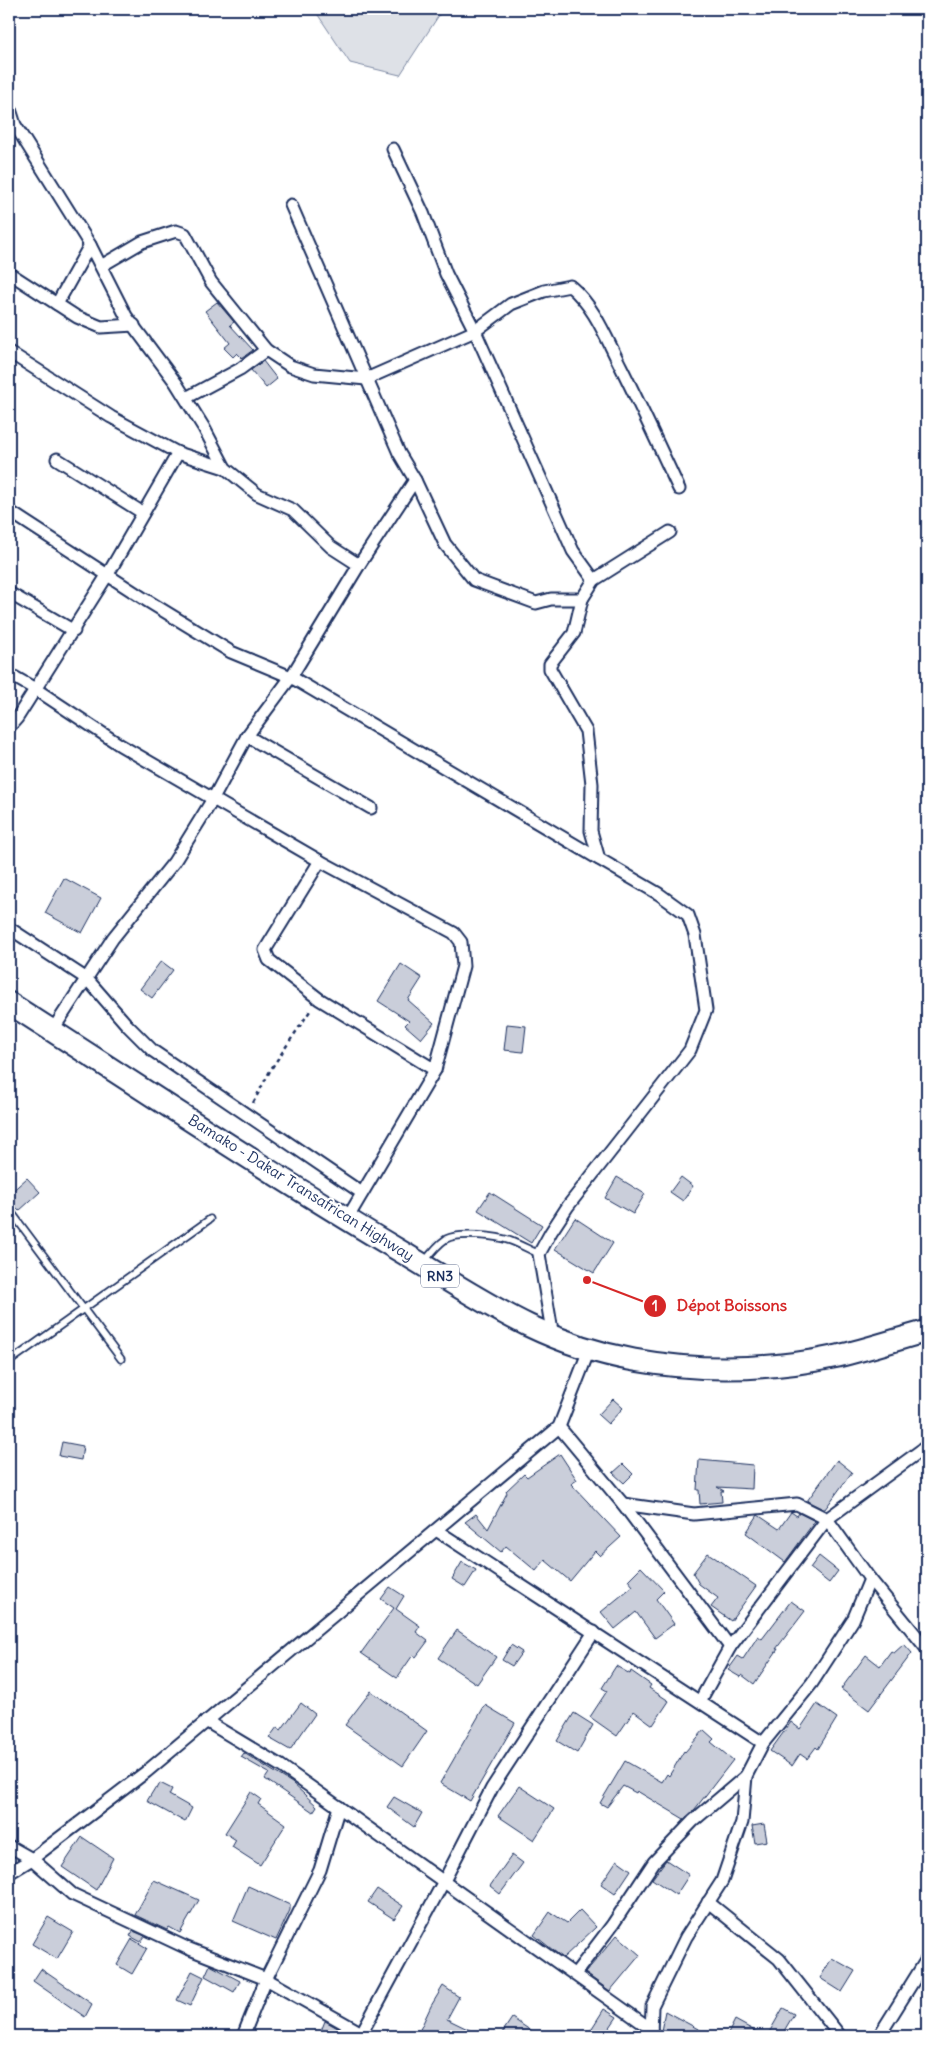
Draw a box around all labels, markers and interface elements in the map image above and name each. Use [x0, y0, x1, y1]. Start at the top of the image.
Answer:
street label: Bamako - Dakar Transafrican Highway [185, 1110, 418, 1265]
road number: RN3 [421, 1264, 459, 1288]
callout: Dépot Boissons [642, 1290, 797, 1321]
text: Dépot Boissons [677, 1295, 787, 1316]
text: 1 [652, 1296, 658, 1315]

